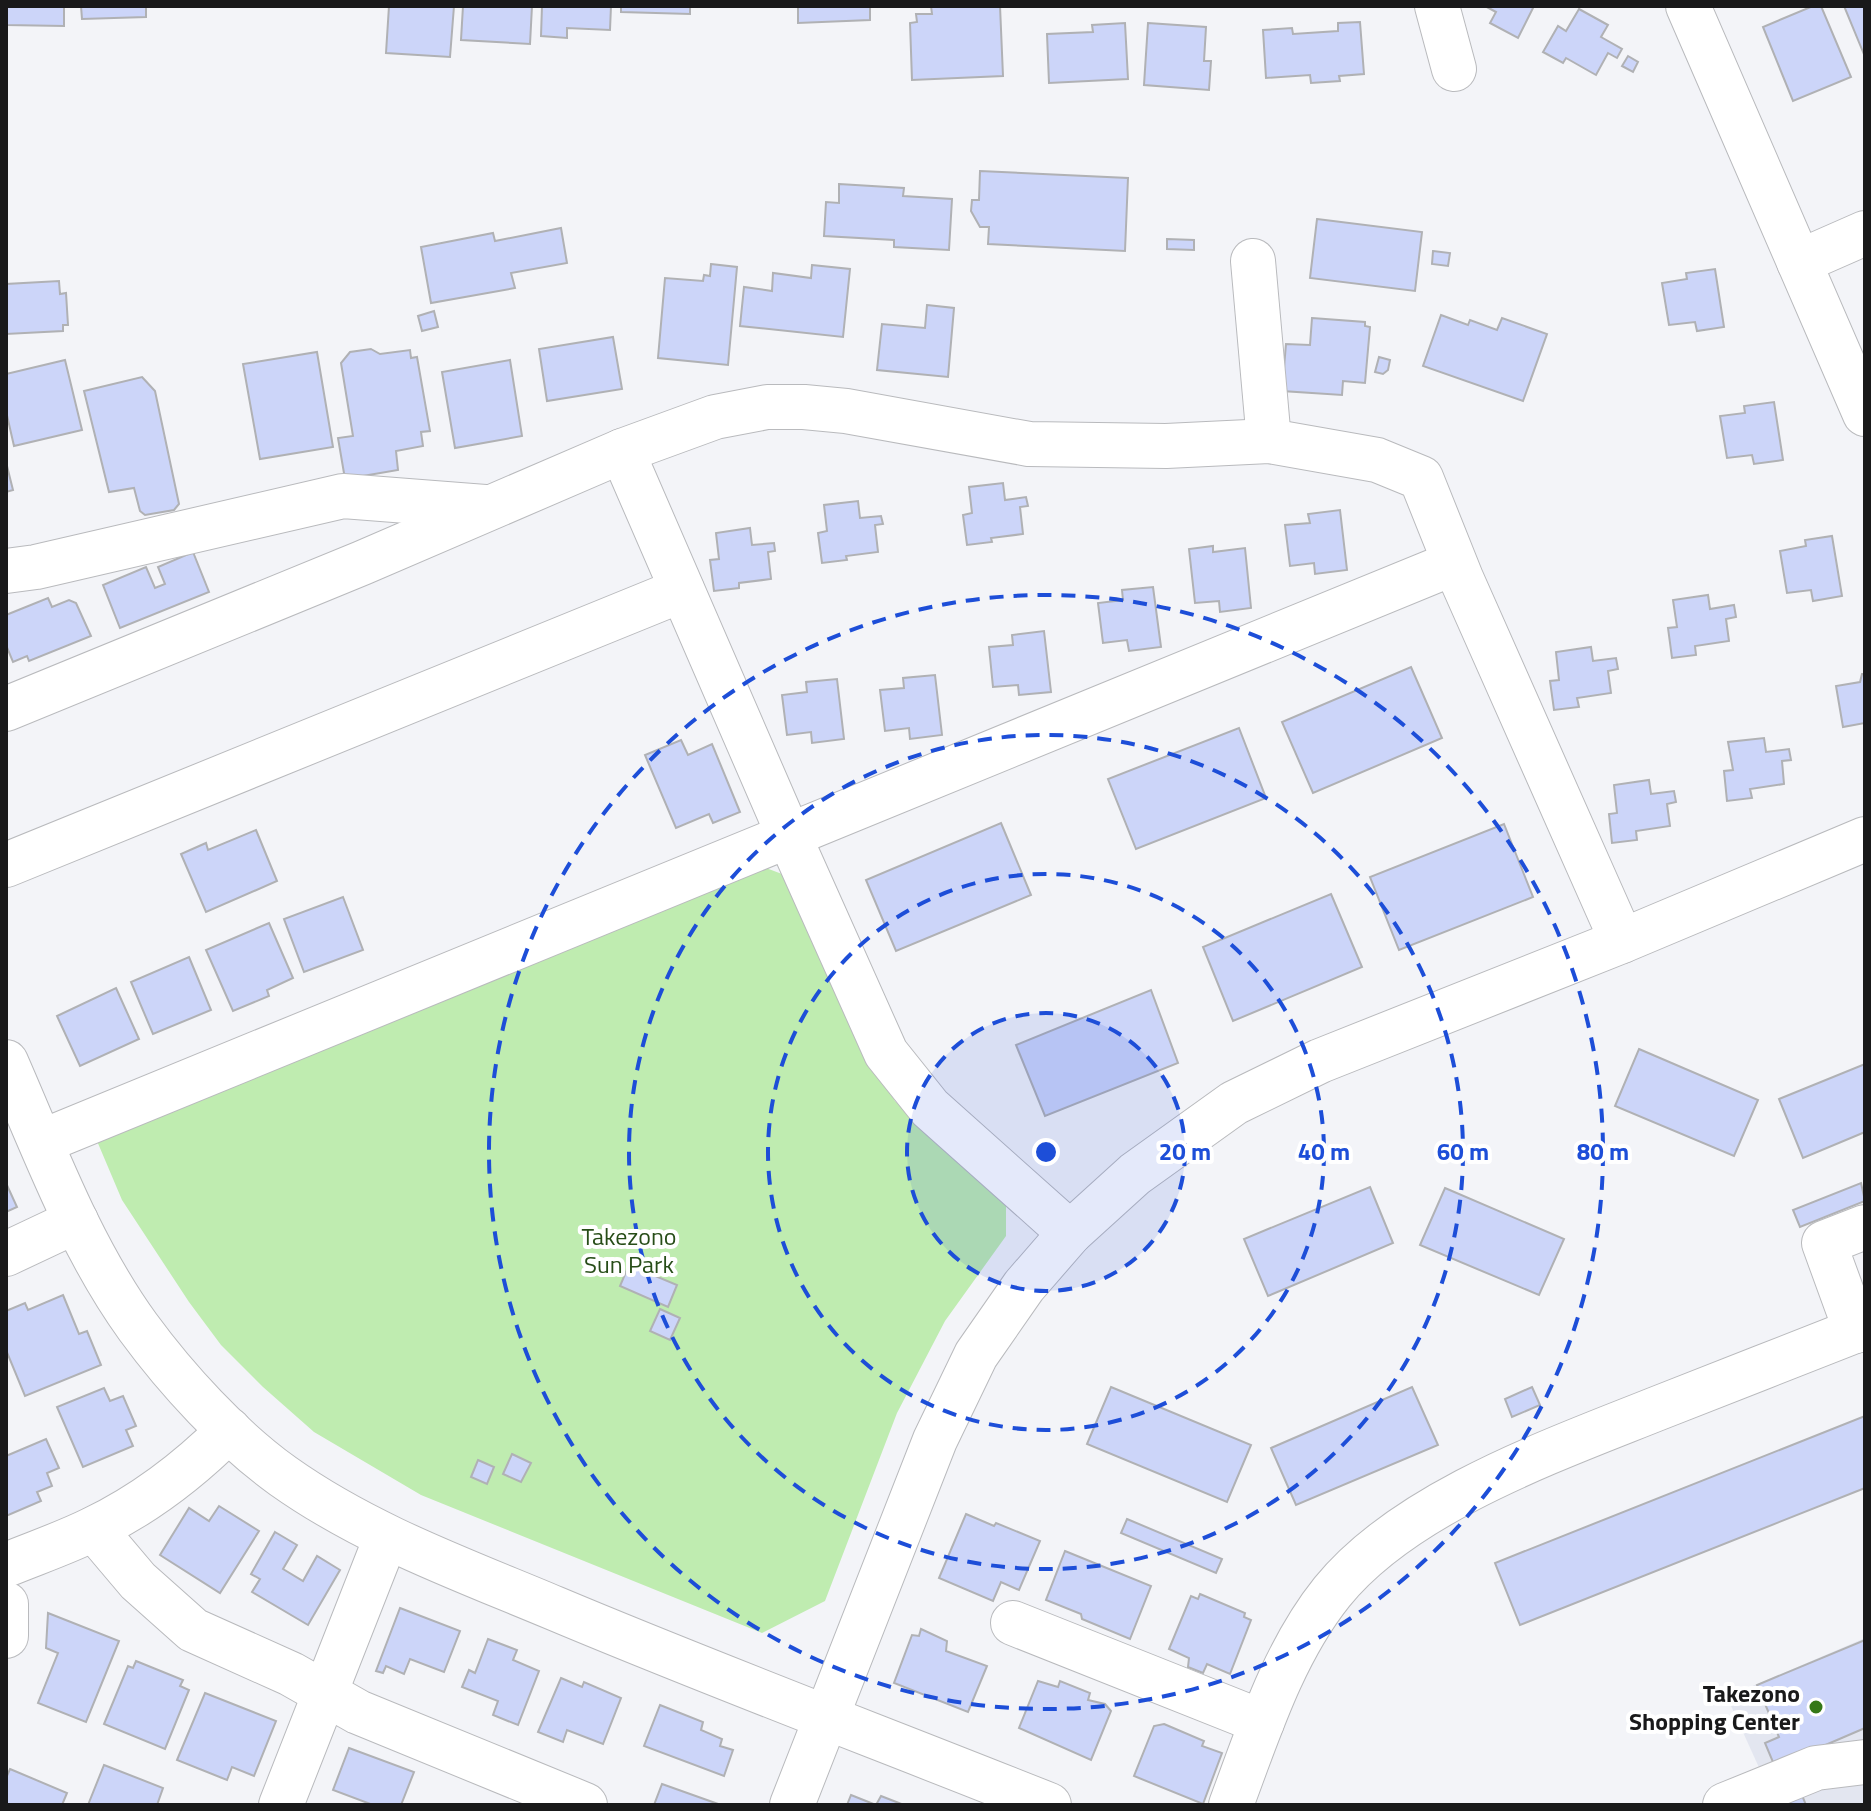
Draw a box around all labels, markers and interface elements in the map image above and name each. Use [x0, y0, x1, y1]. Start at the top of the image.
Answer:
text: 20 m [1159, 1133, 1211, 1169]
text: 40 m [1298, 1133, 1350, 1169]
text: 60 m [1437, 1133, 1489, 1169]
text: 80 m [1577, 1133, 1629, 1169]
centre of rings [1032, 1138, 1060, 1166]
park label: Takezono Sun Park [582, 1218, 676, 1282]
place label: Takezono Shopping Center [1629, 1675, 1800, 1739]
marker: Takezono Shopping Center [1807, 1698, 1825, 1716]

